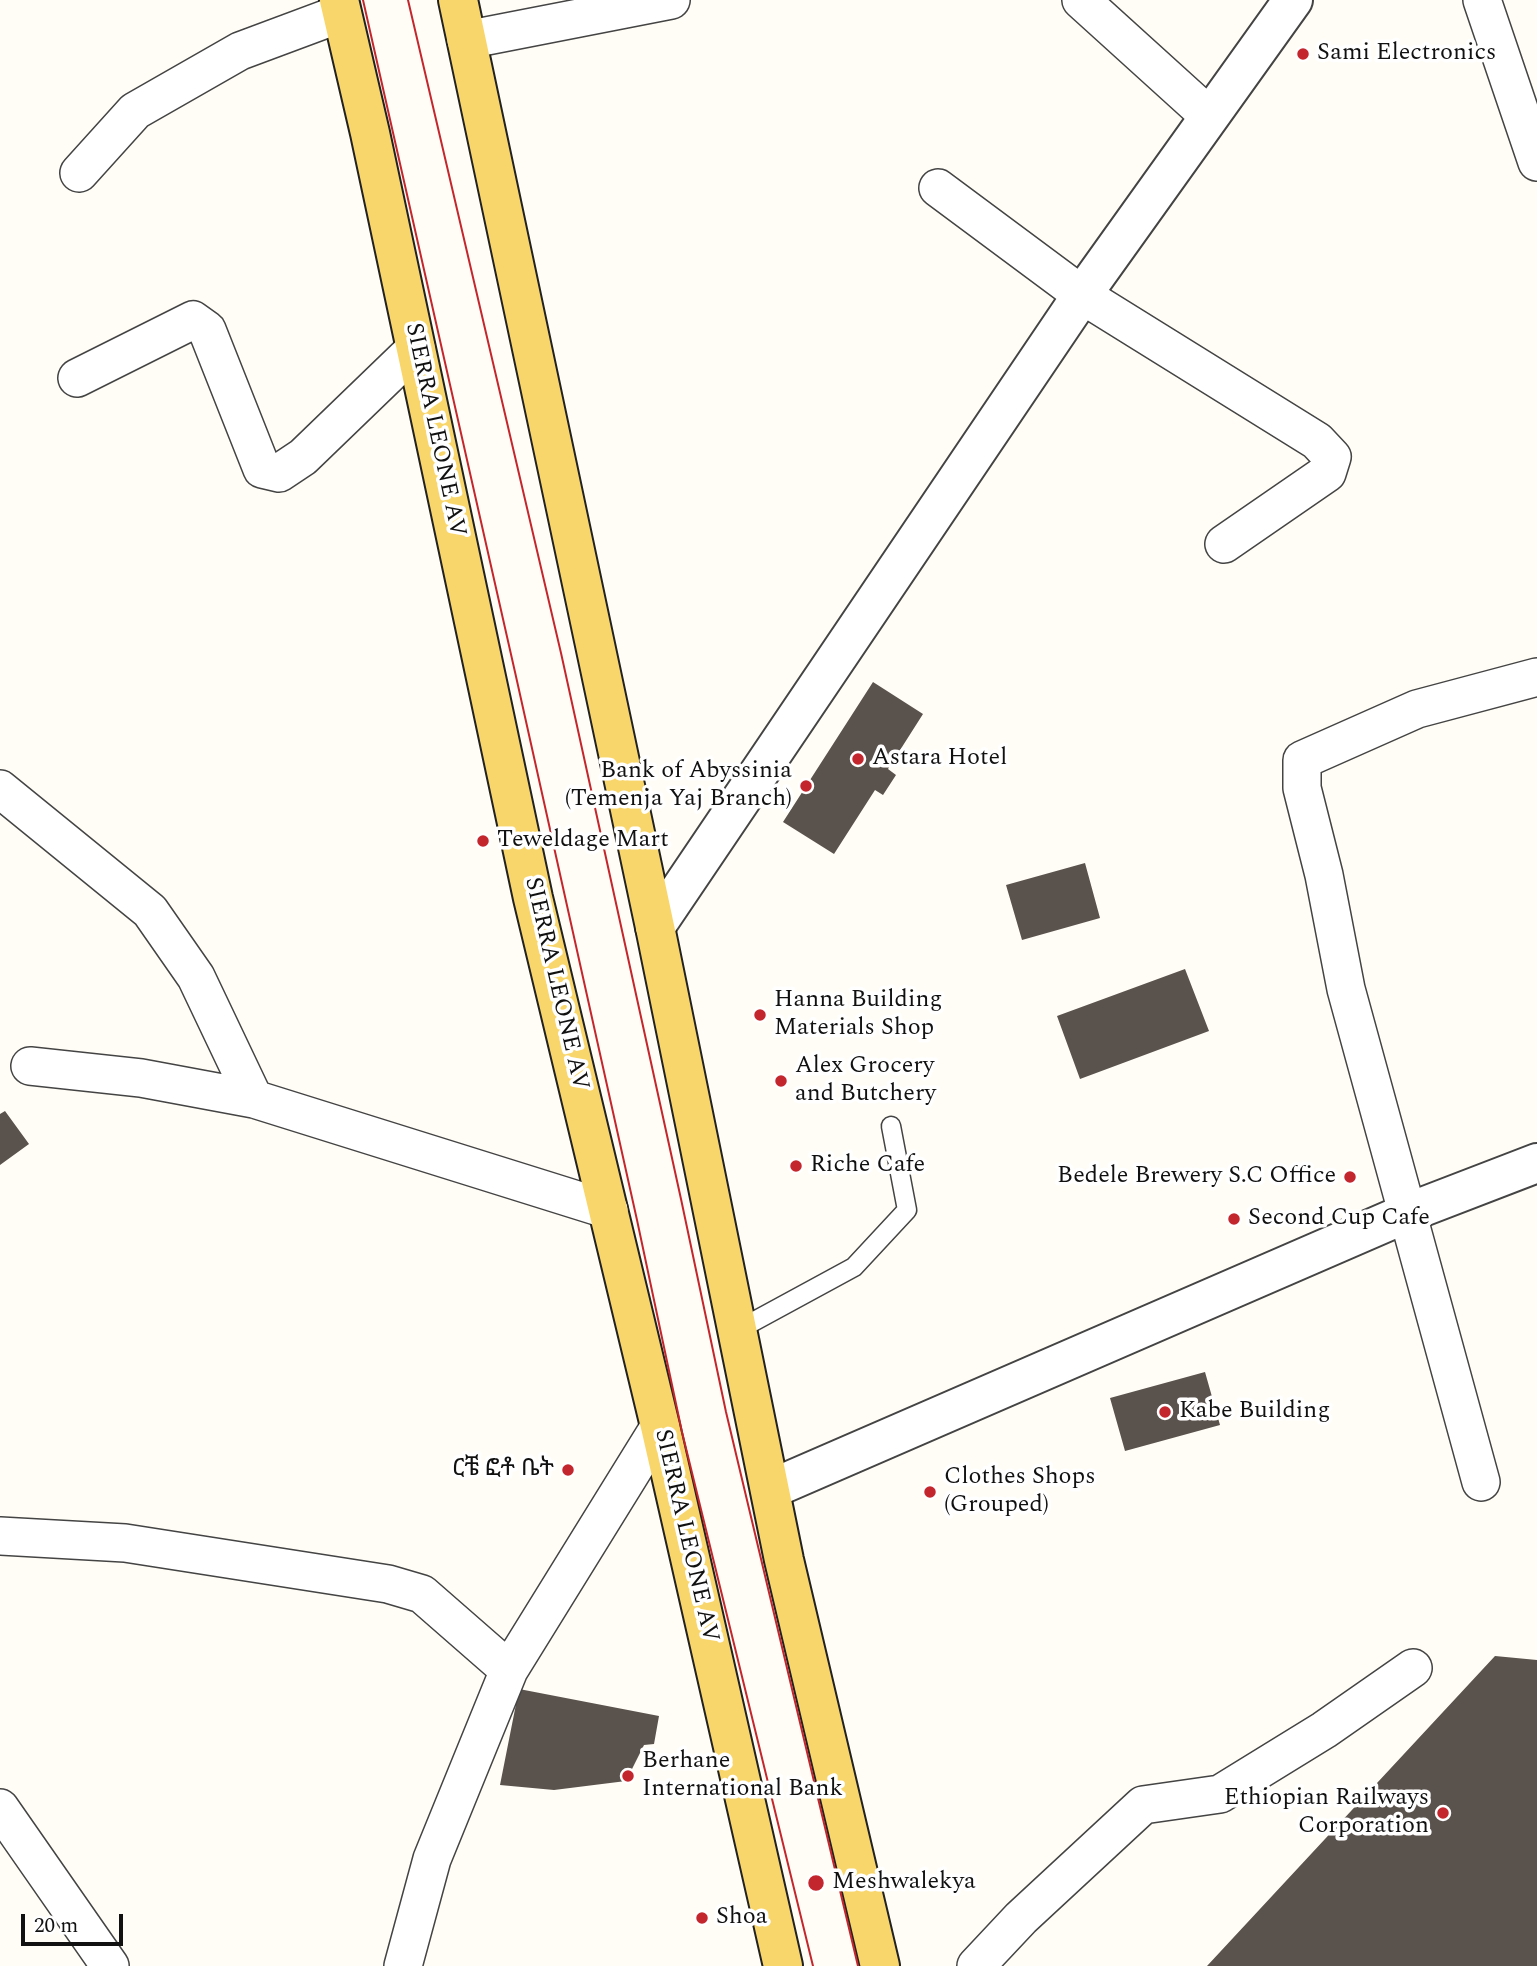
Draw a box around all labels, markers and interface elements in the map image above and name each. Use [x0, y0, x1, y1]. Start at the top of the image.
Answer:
place label: Sami Electronics [1317, 40, 1496, 68]
marker: Sami Electronics [1295, 46, 1311, 62]
street label: SIERRA LEONE AV [397, 320, 471, 540]
place label: Astara Hotel [872, 745, 1007, 773]
marker: Astara Hotel [850, 751, 866, 767]
place label: Bank of Abyssinia (Temenja Yaj Branch) [565, 758, 792, 814]
marker: Bank of Abyssinia (Temenja Yaj Branch) [798, 778, 814, 794]
place label: Teweldage Mart [497, 827, 669, 855]
marker: Teweldage Mart [475, 833, 491, 849]
street label: SIERRA LEONE AV [516, 875, 594, 1093]
place label: Hanna Building Materials Shop [774, 987, 942, 1043]
marker: Hanna Building Materials Shop [752, 1007, 768, 1023]
place label: Alex Grocery and Butchery [795, 1053, 936, 1109]
marker: Alex Grocery and Butchery [773, 1073, 789, 1089]
place label: Riche Cafe [810, 1152, 925, 1180]
marker: Riche Cafe [788, 1158, 804, 1174]
place label: Bedele Brewery S.C Office [1057, 1163, 1336, 1191]
marker: Bedele Brewery S.C Office [1342, 1169, 1358, 1185]
place label: Second Cup Cafe [1248, 1205, 1430, 1233]
marker: Second Cup Cafe [1226, 1211, 1242, 1227]
place label: Kabe Building [1179, 1398, 1330, 1426]
marker: Kabe Building [1157, 1404, 1173, 1420]
street label: SIERRA LEONE AV [646, 1427, 724, 1645]
place label: ርቼ ፎቶ ቤት [452, 1456, 554, 1484]
marker: ርቼ ፎቶ ቤት [560, 1462, 576, 1478]
place label: Clothes Shops (Grouped) [944, 1464, 1096, 1520]
marker: Clothes Shops (Grouped) [922, 1484, 938, 1500]
place label: Berhane International Bank [642, 1748, 843, 1804]
marker: Berhane International Bank [620, 1768, 636, 1784]
place label: Ethiopian Railways Corporation [1224, 1785, 1429, 1841]
marker: Ethiopian Railways Corporation [1435, 1805, 1451, 1821]
place label: Meshwalekya [832, 1869, 976, 1897]
marker: Meshwalekya [806, 1873, 826, 1893]
scale bar [24, 1899, 126, 1943]
place label: Shoa [716, 1904, 768, 1932]
text: 20 m [34, 1910, 78, 1942]
marker: Shoa [694, 1910, 710, 1926]

